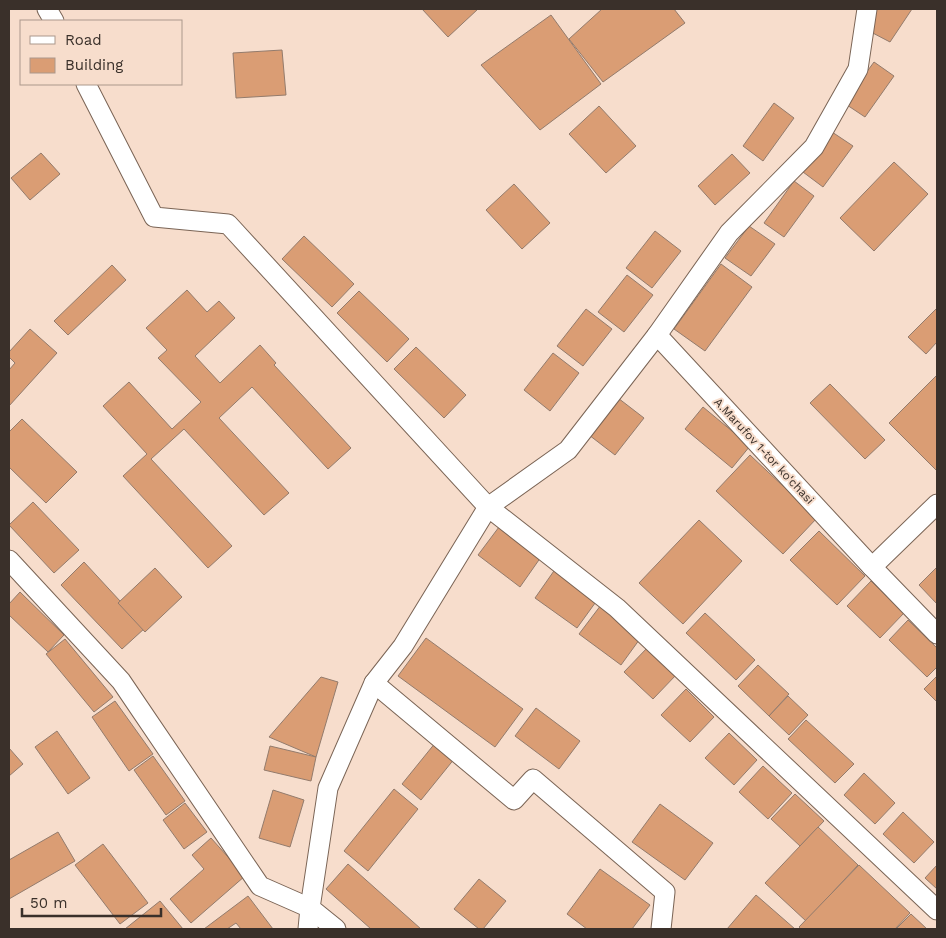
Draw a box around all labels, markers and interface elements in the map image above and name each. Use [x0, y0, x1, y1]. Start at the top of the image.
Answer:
legend [20, 20, 182, 85]
text: Road [65, 31, 102, 49]
text: Building [65, 56, 123, 74]
street label: A.Marufov 1-tor ko'chasi [711, 395, 817, 507]
scale bar [22, 886, 161, 918]
text: 50 m [30, 894, 67, 912]

